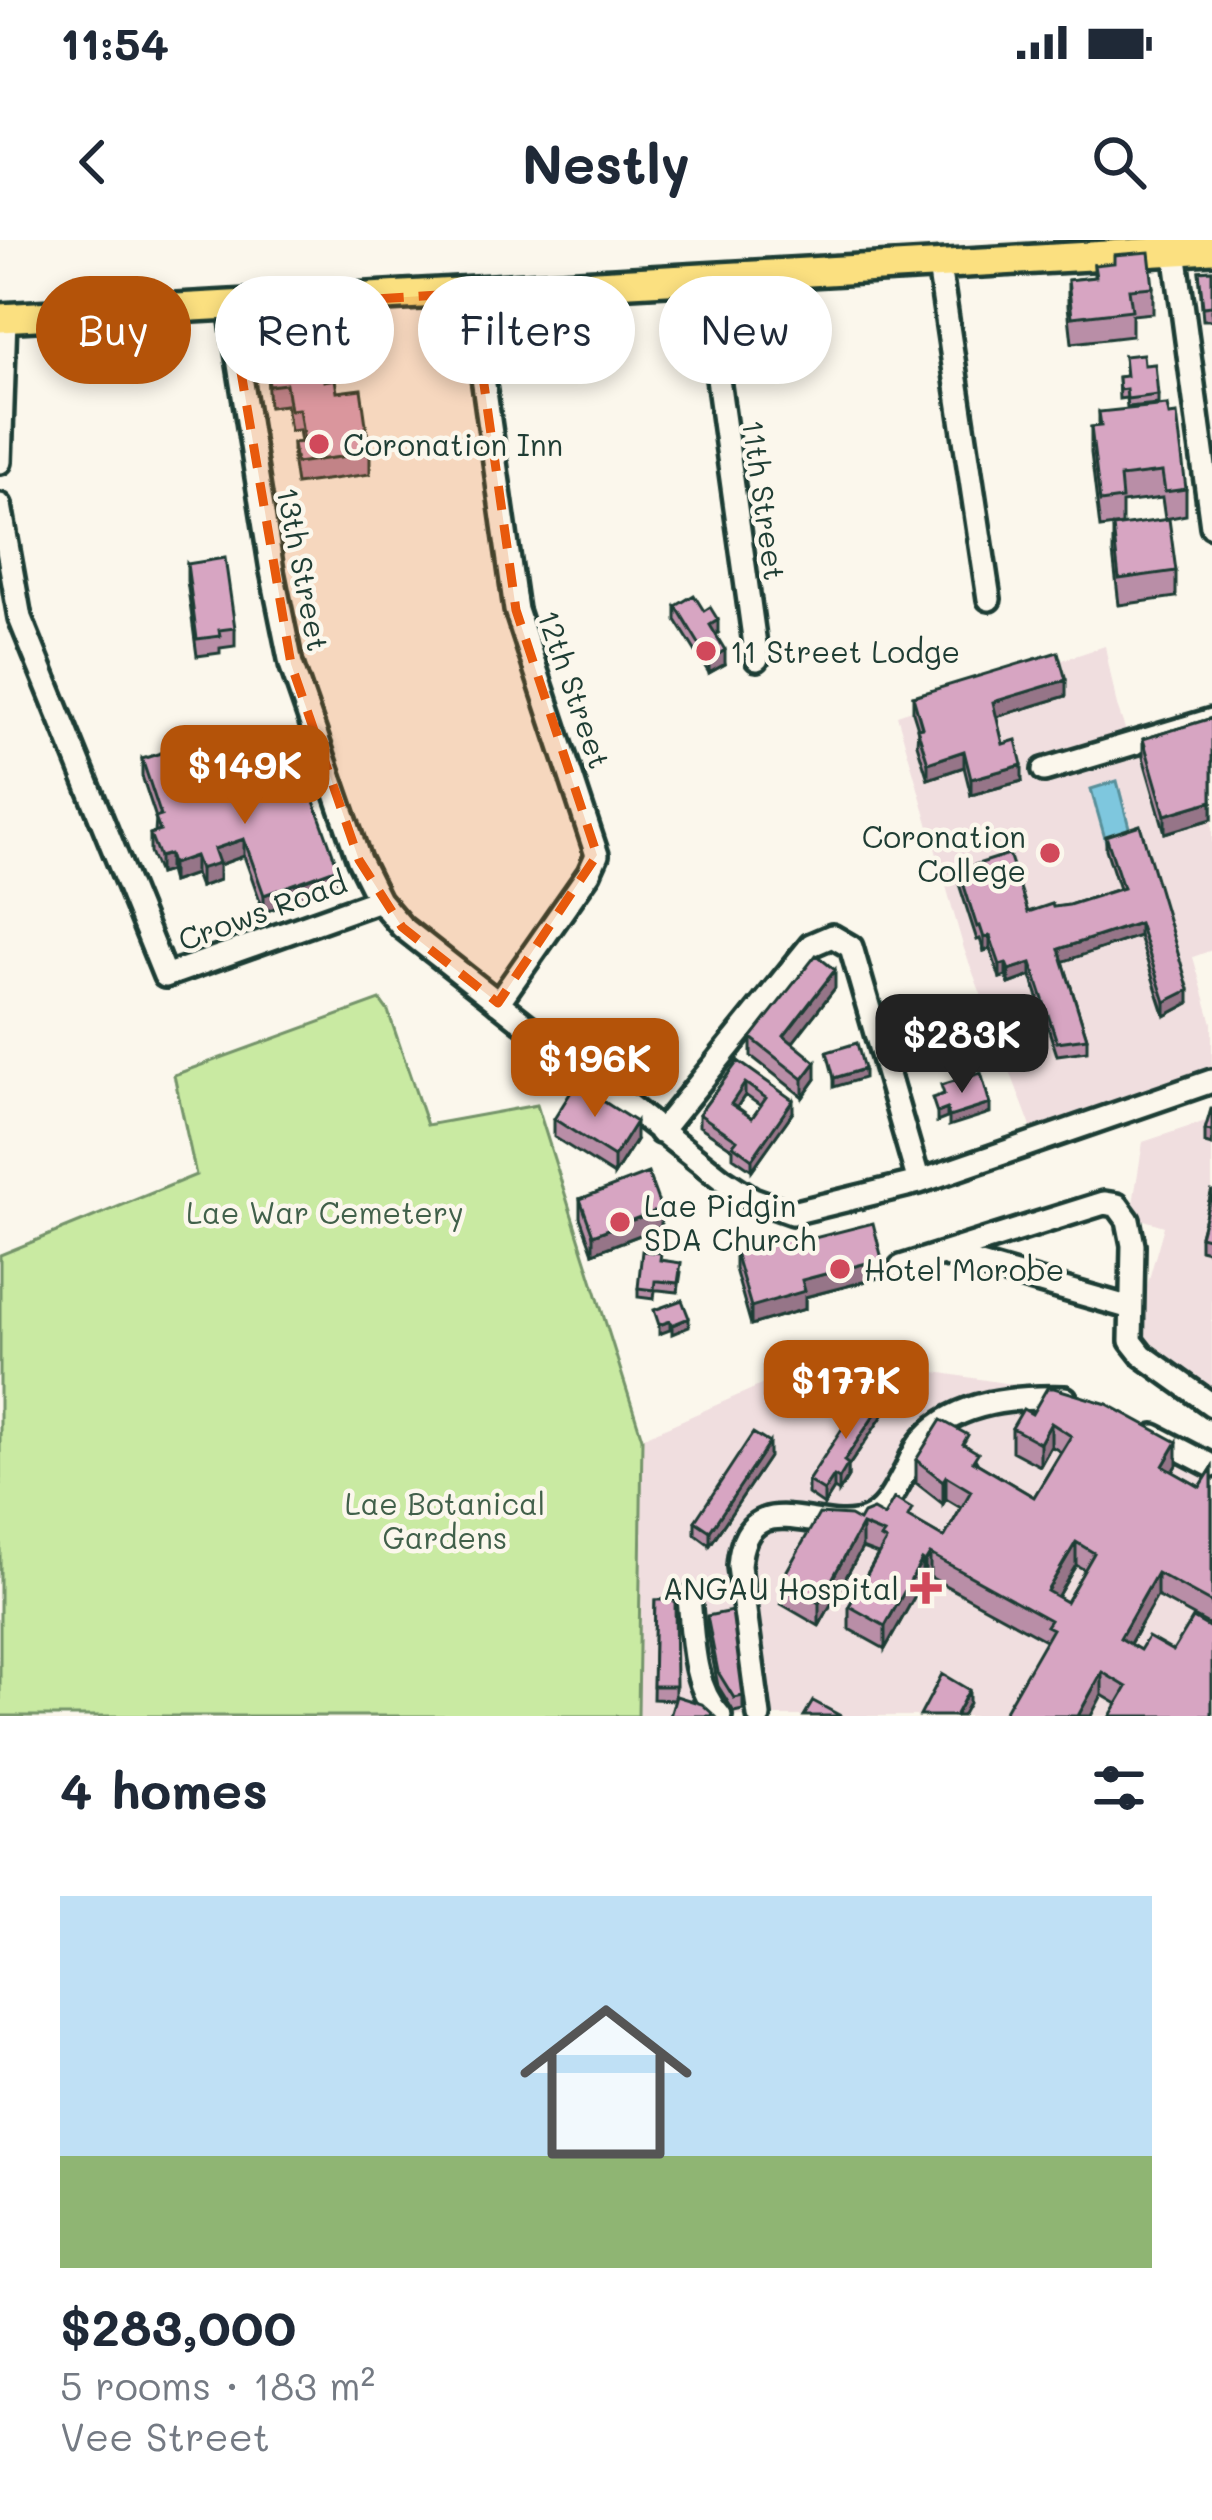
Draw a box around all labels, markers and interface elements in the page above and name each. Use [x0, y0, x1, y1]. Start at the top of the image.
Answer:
text: 11:54 [60, 13, 169, 71]
text: Nestly [522, 127, 690, 198]
icon: back [60, 129, 126, 195]
icon: search [1086, 129, 1152, 195]
chip: Buy [36, 276, 191, 384]
chip: Rent [215, 276, 394, 384]
chip: Filters [418, 276, 635, 384]
chip: New [659, 276, 832, 384]
street label: 11th Street [734, 417, 796, 583]
place label: Coronation Inn [343, 424, 563, 464]
marker: Coronation Inn [306, 431, 332, 457]
street label: 13th Street [269, 484, 339, 654]
street label: 12th Street [529, 604, 621, 774]
place label: 11 Street Lodge [730, 631, 960, 671]
marker: 11 Street Lodge [693, 638, 719, 664]
pin: $149K [161, 725, 329, 827]
text: $149K [187, 738, 303, 789]
place label: Coronation College [862, 816, 1026, 890]
marker: Coronation College [1037, 840, 1063, 866]
street label: Crows Road [172, 861, 352, 959]
pin: $283K [878, 994, 1046, 1096]
text: $283K [902, 1007, 1022, 1058]
pin: $196K [511, 1018, 679, 1120]
text: $196K [538, 1031, 652, 1082]
place label: Lae Pidgin SDA Church [644, 1185, 816, 1259]
park label: Lae War Cemetery [186, 1192, 464, 1232]
marker: Lae Pidgin SDA Church [607, 1209, 633, 1235]
place label: Hotel Morobe [864, 1249, 1064, 1289]
marker: Hotel Morobe [827, 1256, 853, 1282]
pin: $177K [762, 1340, 930, 1442]
text: $177K [791, 1353, 901, 1404]
park label: Lae Botanical Gardens [345, 1483, 545, 1557]
place label: ANGAU Hospital [663, 1568, 899, 1608]
marker: ANGAU Hospital [910, 1572, 942, 1604]
text: 4 homes [60, 1755, 268, 1822]
icon: filters [1086, 1755, 1152, 1821]
icon: home [498, 1974, 714, 2190]
text: $283,000 [60, 2292, 296, 2359]
text: 5 rooms · 183 m² [60, 2359, 375, 2410]
text: Vee Street [60, 2410, 270, 2461]

